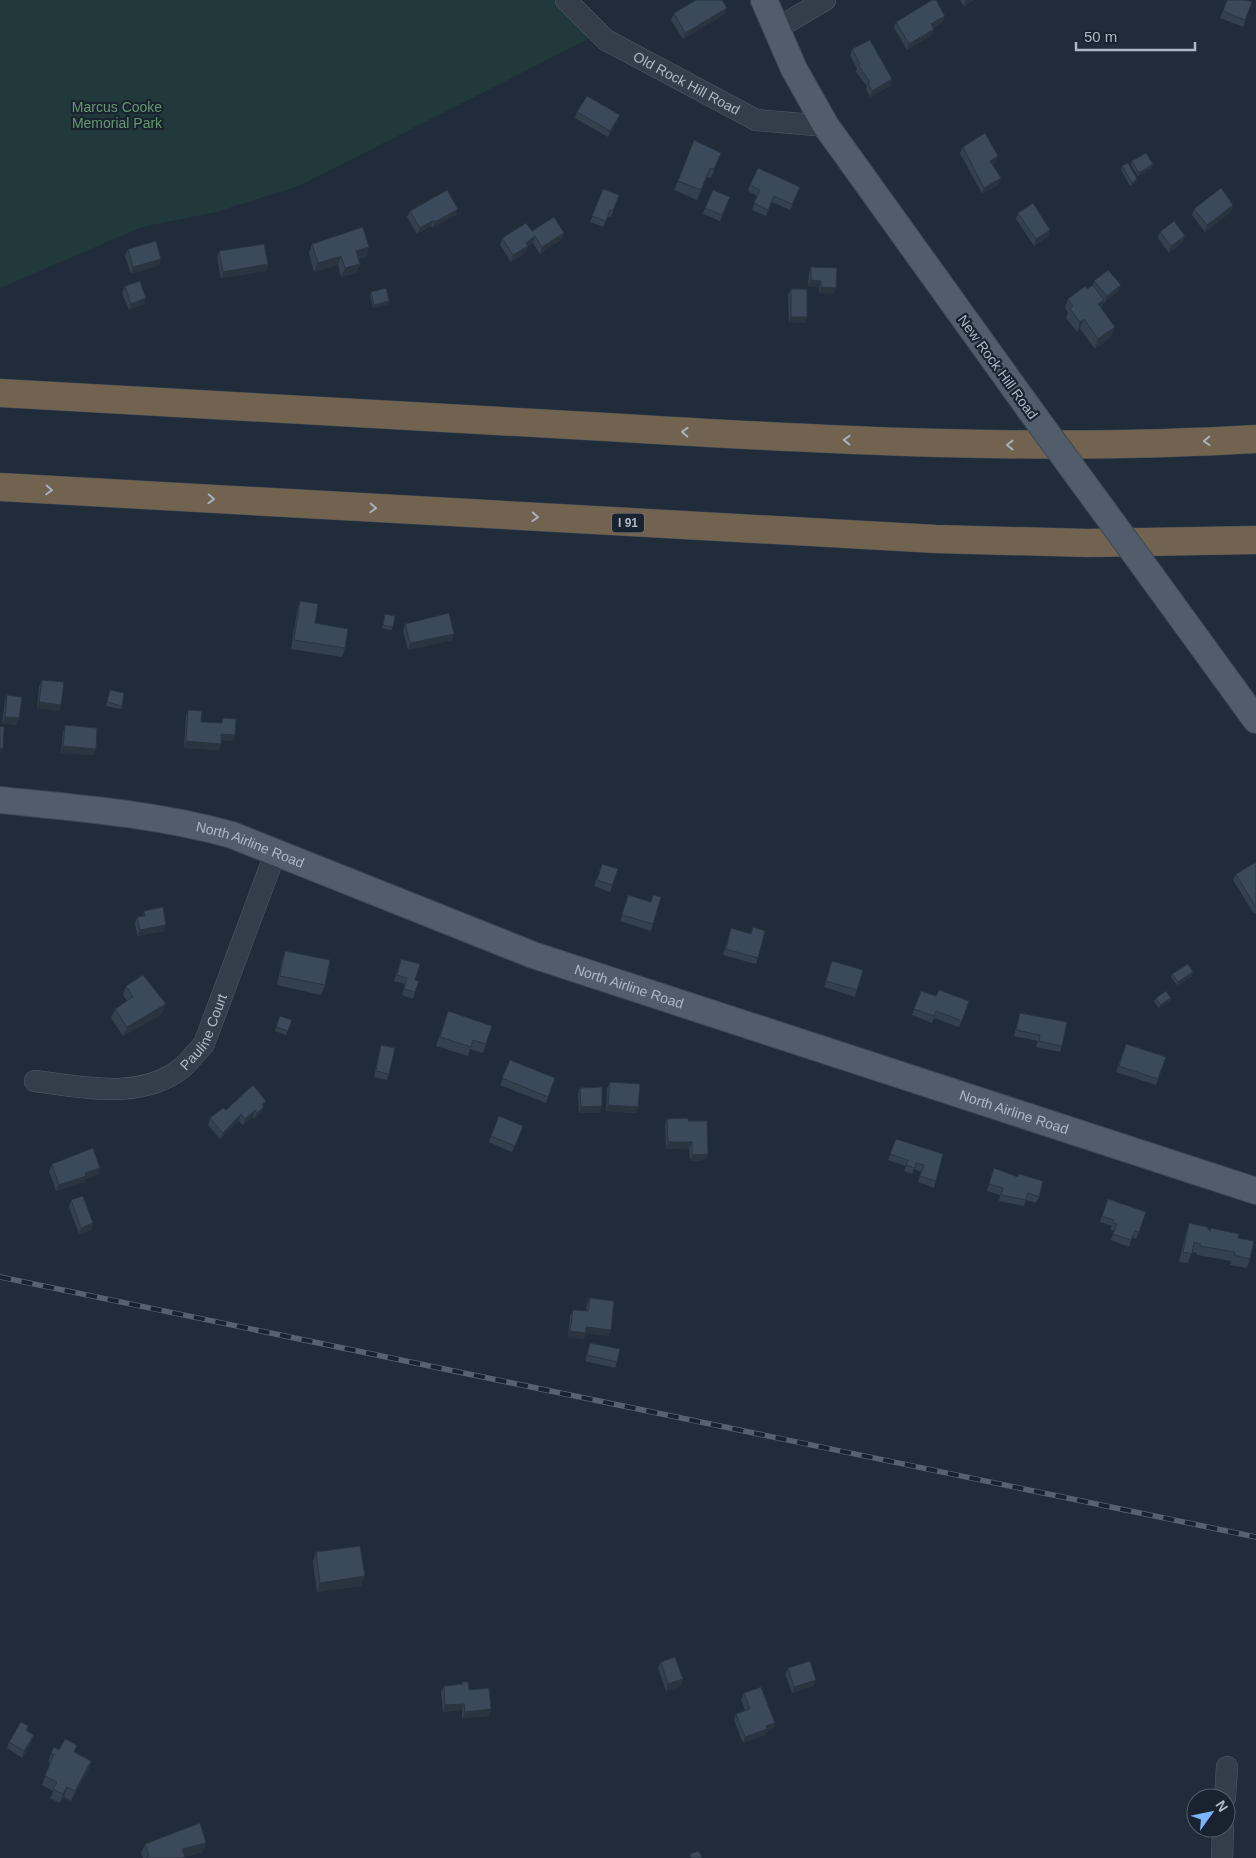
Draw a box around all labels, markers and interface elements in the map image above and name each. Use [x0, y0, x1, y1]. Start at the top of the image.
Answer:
scale bar [1076, 20, 1195, 52]
text: 50 m [1084, 28, 1117, 45]
street label: Old Rock Hill Road [631, 48, 743, 118]
park label: Marcus Cooke Memorial Park [72, 99, 163, 131]
street label: New Rock Hill Road [955, 312, 1041, 422]
one-way arrow [681, 426, 689, 437]
one-way arrow [843, 435, 851, 446]
one-way arrow [1203, 436, 1211, 447]
one-way arrow [1006, 440, 1014, 450]
one-way arrow [45, 484, 53, 495]
one-way arrow [207, 493, 215, 504]
one-way arrow [369, 503, 377, 514]
one-way arrow [532, 512, 540, 523]
road number: I 91 [612, 514, 644, 532]
street label: North Airline Road [194, 818, 306, 871]
street label: North Airline Road [572, 961, 686, 1012]
street label: Pauline Court [177, 991, 230, 1073]
street label: North Airline Road [957, 1087, 1071, 1137]
north arrow [1186, 1788, 1236, 1838]
text: N [1212, 1797, 1231, 1815]

